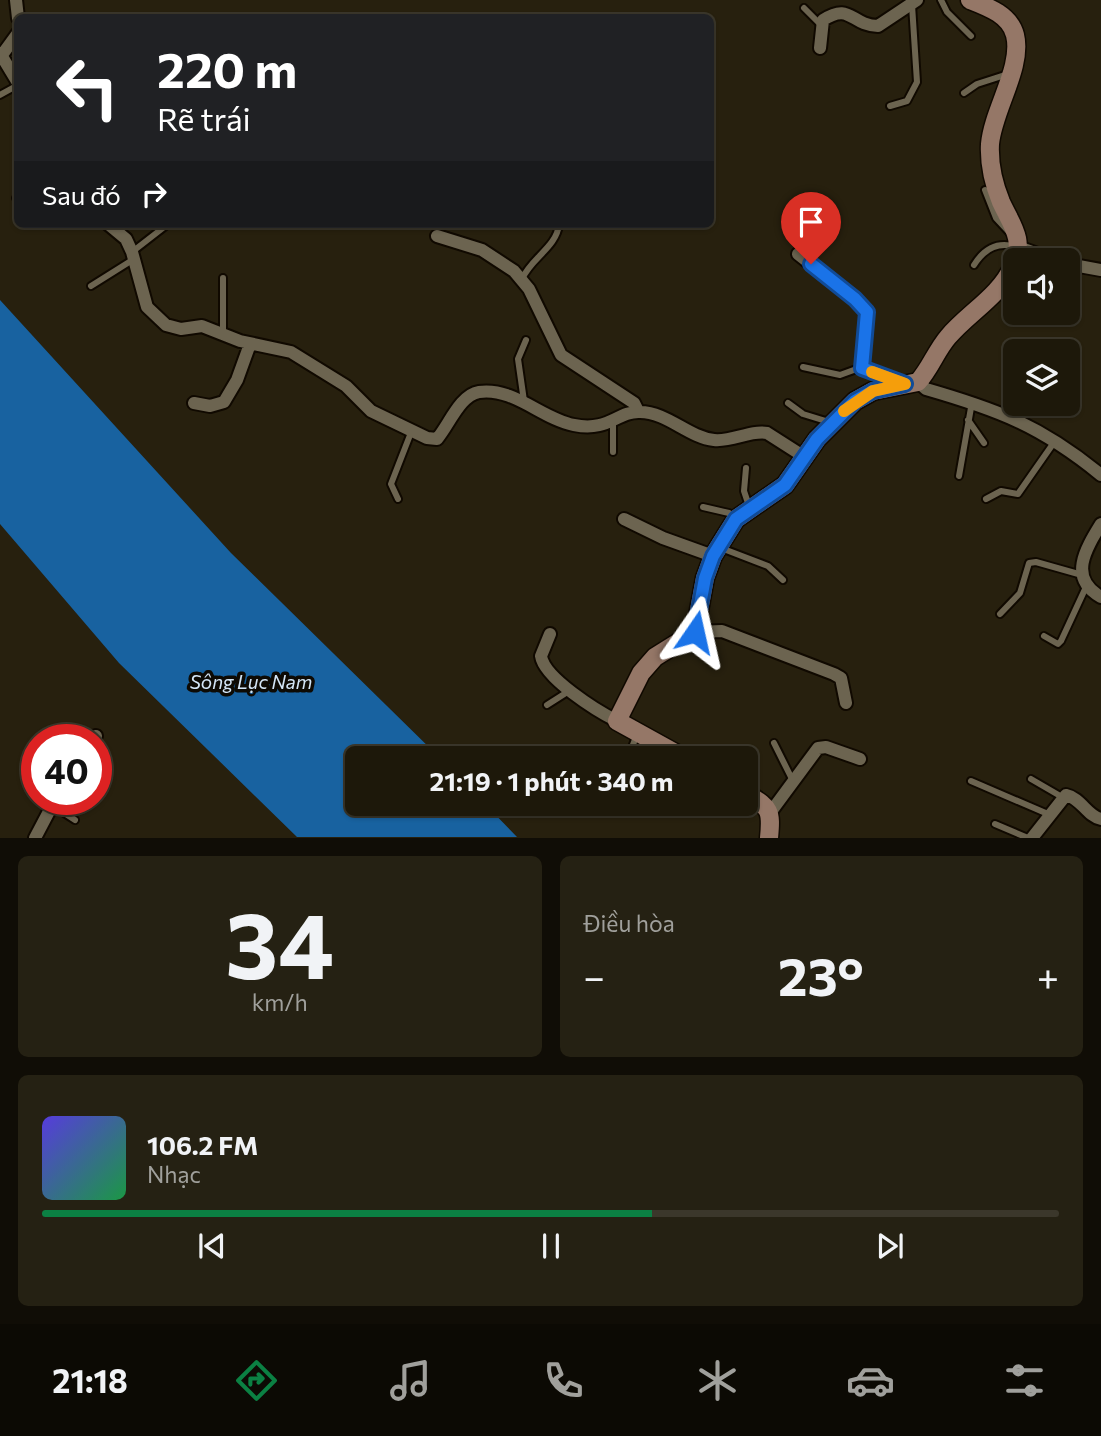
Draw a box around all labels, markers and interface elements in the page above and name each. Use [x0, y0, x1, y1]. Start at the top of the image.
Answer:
text: 220 m [157, 38, 297, 98]
icon: left [42, 42, 133, 133]
text: Rẽ trái [157, 98, 251, 138]
icon: right [135, 175, 173, 213]
text: Sau đó [42, 179, 121, 210]
pin [781, 192, 841, 264]
icon: arrive [792, 203, 830, 241]
map controls [1003, 248, 1080, 416]
button: sound [1003, 248, 1080, 325]
button: layers [1003, 339, 1080, 416]
position arrow [658, 595, 732, 669]
water label: Sông Lục Nam [190, 670, 312, 693]
speed limit sign: 40 [21, 724, 112, 815]
text: 21:19 · 1 phút · 340 m [430, 765, 673, 796]
text: 34 [225, 886, 334, 998]
text: Điều hòa [584, 909, 675, 937]
text: 23° [778, 943, 864, 1007]
text: − [584, 952, 605, 999]
text: + [1037, 952, 1059, 999]
text: km/h [252, 988, 308, 1016]
text: 106.2 FM [147, 1129, 258, 1160]
text: Nhạc [147, 1160, 201, 1188]
icon: previous [193, 1227, 231, 1265]
icon: pause [532, 1227, 570, 1265]
icon: next [871, 1227, 909, 1265]
icon: directions [232, 1356, 281, 1405]
icon: music [386, 1356, 435, 1405]
icon: phone [539, 1356, 588, 1405]
icon: climate [693, 1356, 742, 1405]
icon: car [846, 1356, 895, 1405]
icon: filters [1000, 1356, 1049, 1405]
text: 21:18 [52, 1360, 128, 1400]

